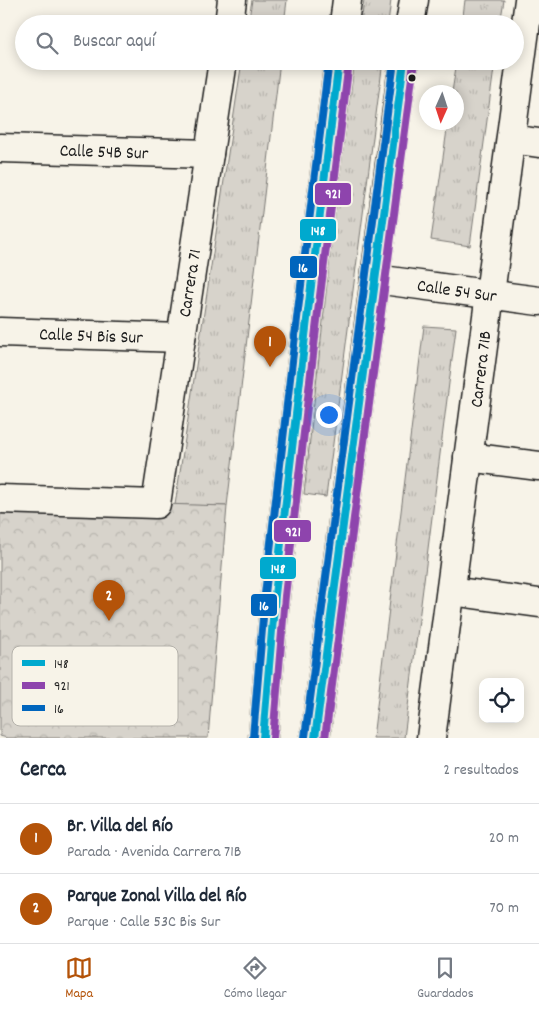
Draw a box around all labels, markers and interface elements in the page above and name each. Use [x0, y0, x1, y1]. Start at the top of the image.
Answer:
search box [15, 15, 524, 70]
icon: search [33, 29, 61, 57]
text: Buscar aquí [73, 29, 155, 56]
unlabelled marker [407, 73, 417, 83]
north arrow [419, 85, 464, 130]
street label: Calle 54B Sur [59, 139, 149, 168]
line badge: 921 [314, 182, 352, 206]
text: 921 [325, 185, 341, 205]
line badge: 148 [299, 218, 337, 242]
text: 148 [311, 222, 326, 242]
street label: Carrera 71 [174, 248, 209, 319]
line badge: 16 [289, 255, 318, 279]
text: 16 [298, 259, 308, 279]
street label: Calle 54 Sur [415, 275, 498, 310]
street label: Calle 54 Bis Sur [39, 323, 144, 352]
pin: 1 [254, 326, 286, 367]
street label: Carrera 71B [465, 329, 500, 409]
your location [316, 402, 342, 428]
line badge: 921 [273, 519, 312, 543]
text: 921 [285, 523, 301, 543]
line badge: 148 [259, 556, 297, 580]
text: 148 [271, 560, 286, 580]
pin: 2 [93, 580, 125, 621]
line badge: 16 [250, 593, 278, 617]
text: 16 [259, 597, 269, 617]
legend [12, 646, 178, 726]
text: 148 [54, 655, 69, 675]
text: 921 [54, 677, 70, 697]
map controls [479, 678, 524, 723]
button: locate [479, 678, 524, 723]
text: 16 [54, 700, 64, 720]
text: Cerca [20, 756, 66, 786]
text: 2 resultados [443, 759, 519, 782]
text: Br. Villa del Río [67, 814, 173, 841]
text: 1 [34, 827, 38, 850]
text: 20 m [489, 827, 519, 850]
text: Parada · Avenida Carrera 71B [67, 841, 241, 864]
text: Parque Zonal Villa del Río [67, 884, 247, 911]
text: 2 [33, 897, 40, 920]
text: 70 m [489, 897, 519, 920]
text: Parque · Calle 53C Bis Sur [67, 911, 220, 934]
tab: Mapa [65, 954, 93, 1004]
tab: Cómo llegar [224, 954, 287, 1004]
tab: Guardados [417, 954, 474, 1004]

